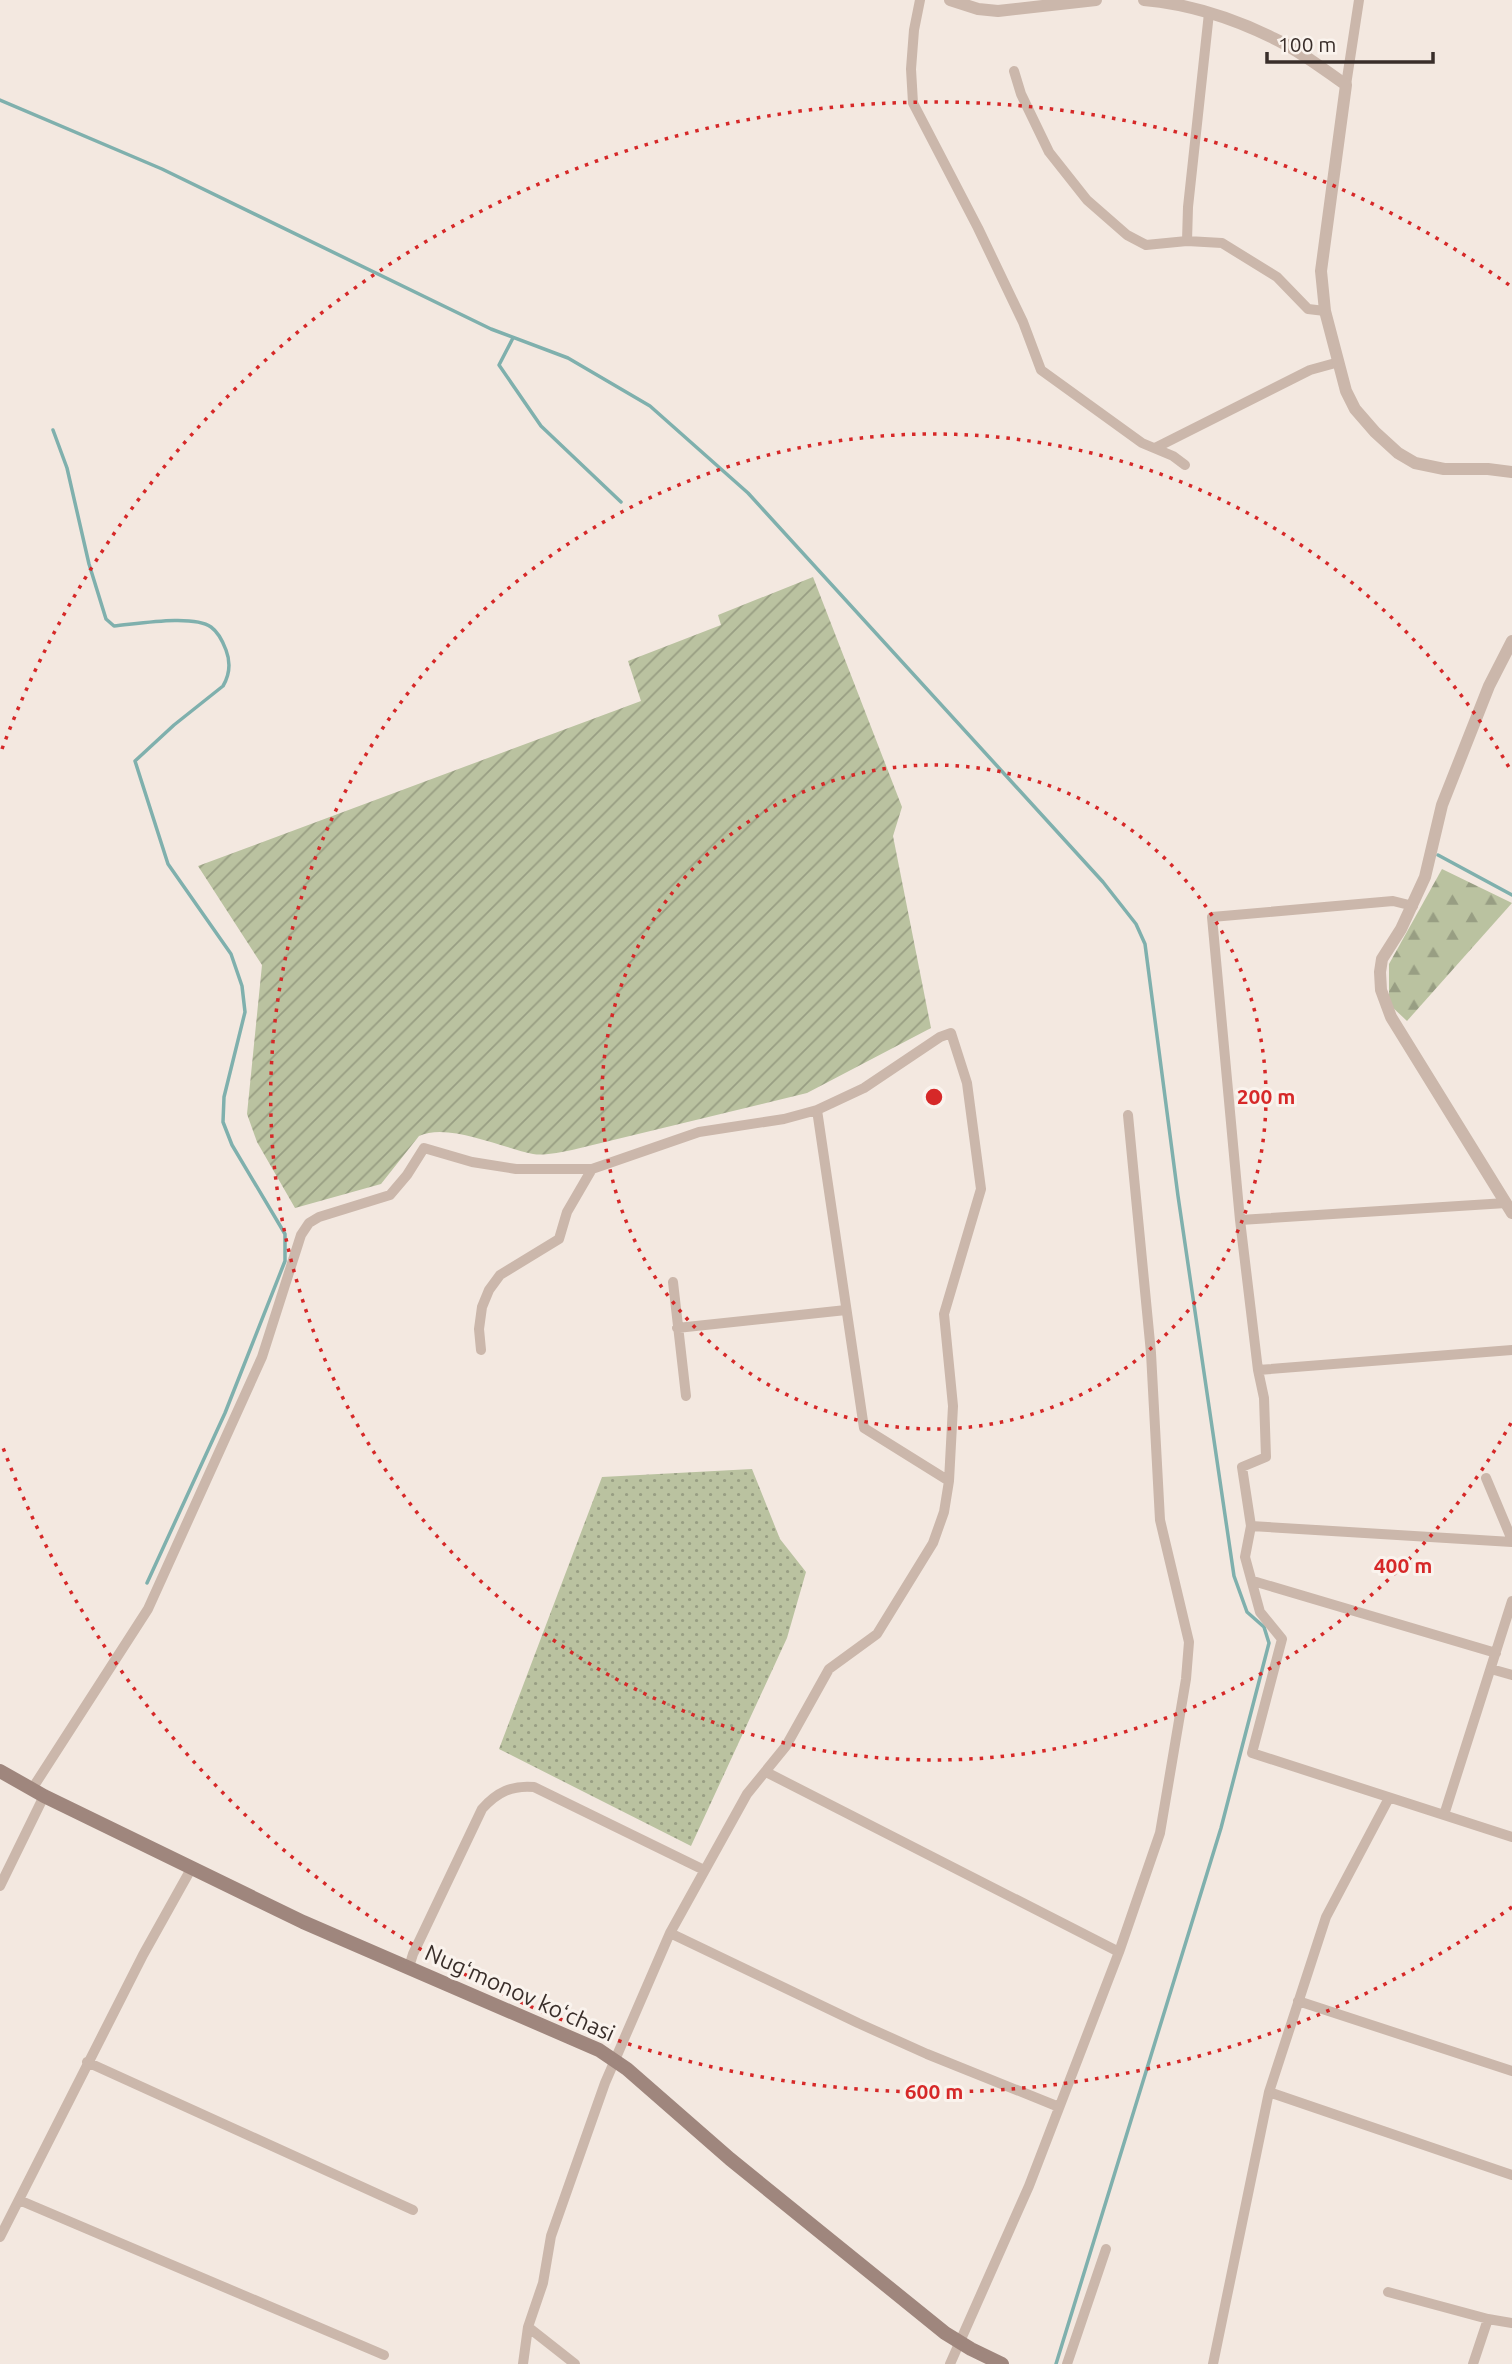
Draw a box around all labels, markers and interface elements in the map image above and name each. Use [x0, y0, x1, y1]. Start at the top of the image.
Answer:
scale bar [1267, 21, 1433, 65]
text: 100 m [1278, 32, 1336, 56]
text: 200 m [1237, 1084, 1295, 1108]
centre of rings [922, 1085, 946, 1109]
text: 400 m [1374, 1553, 1432, 1577]
street label: Nugʻmonov koʻchasi [421, 1939, 619, 2046]
text: 600 m [905, 2079, 963, 2103]

